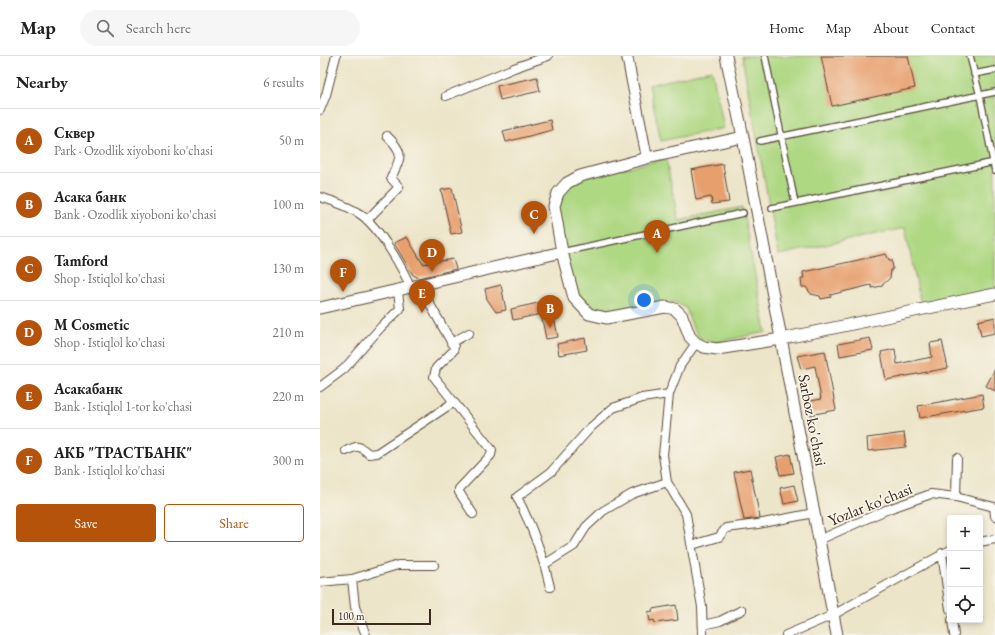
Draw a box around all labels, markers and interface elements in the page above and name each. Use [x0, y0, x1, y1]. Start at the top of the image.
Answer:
search box [80, 10, 360, 46]
text: Map [20, 15, 56, 40]
icon: search [94, 17, 116, 39]
text: Search here [126, 18, 191, 37]
text: Home [769, 19, 804, 37]
text: Map [826, 19, 851, 37]
text: About [873, 19, 909, 37]
text: Contact [931, 19, 975, 37]
text: Nearby [16, 71, 68, 93]
text: 6 results [263, 74, 304, 91]
text: Сквер [54, 123, 95, 142]
text: A [24, 132, 34, 149]
text: 50 m [279, 132, 304, 149]
text: Park · Ozodlik xiyoboni ko'chasi [54, 142, 213, 159]
text: Асака банк [54, 187, 126, 206]
text: B [25, 196, 33, 213]
text: 100 m [273, 196, 304, 213]
pin: C [521, 201, 547, 234]
text: Bank · Ozodlik xiyoboni ko'chasi [54, 206, 216, 223]
pin: A [644, 220, 670, 253]
pin: D [419, 239, 445, 272]
text: Tamford [54, 251, 108, 270]
pin: F [330, 259, 356, 292]
text: C [24, 260, 34, 277]
text: 130 m [273, 260, 304, 277]
text: Shop · Istiqlol ko'chasi [54, 270, 165, 287]
pin: E [409, 280, 435, 313]
your location [634, 290, 654, 310]
pin: B [537, 295, 563, 328]
text: M Cosmetic [54, 315, 129, 334]
text: D [24, 324, 34, 341]
text: 210 m [273, 324, 304, 341]
text: Shop · Istiqlol ko'chasi [54, 334, 165, 351]
street label: Sarboz ko'chasi [793, 372, 832, 468]
text: Асакабанк [54, 379, 123, 398]
text: E [25, 388, 33, 405]
text: 220 m [273, 388, 304, 405]
text: Bank · Istiqlol 1-tor ko'chasi [54, 398, 192, 415]
text: АКБ "ТРАСТБАНК" [54, 443, 192, 462]
text: F [25, 452, 33, 469]
text: 300 m [273, 452, 304, 469]
text: Bank · Istiqlol ko'chasi [54, 462, 165, 479]
street label: Yozlar ko'chasi [825, 478, 915, 531]
button: Save [16, 504, 156, 542]
button: Share [164, 504, 304, 542]
map controls [947, 515, 983, 623]
button: + [947, 515, 983, 551]
button: − [947, 551, 983, 587]
button: locate [947, 587, 983, 623]
scale bar [332, 607, 431, 626]
text: 100 m [338, 609, 365, 623]

